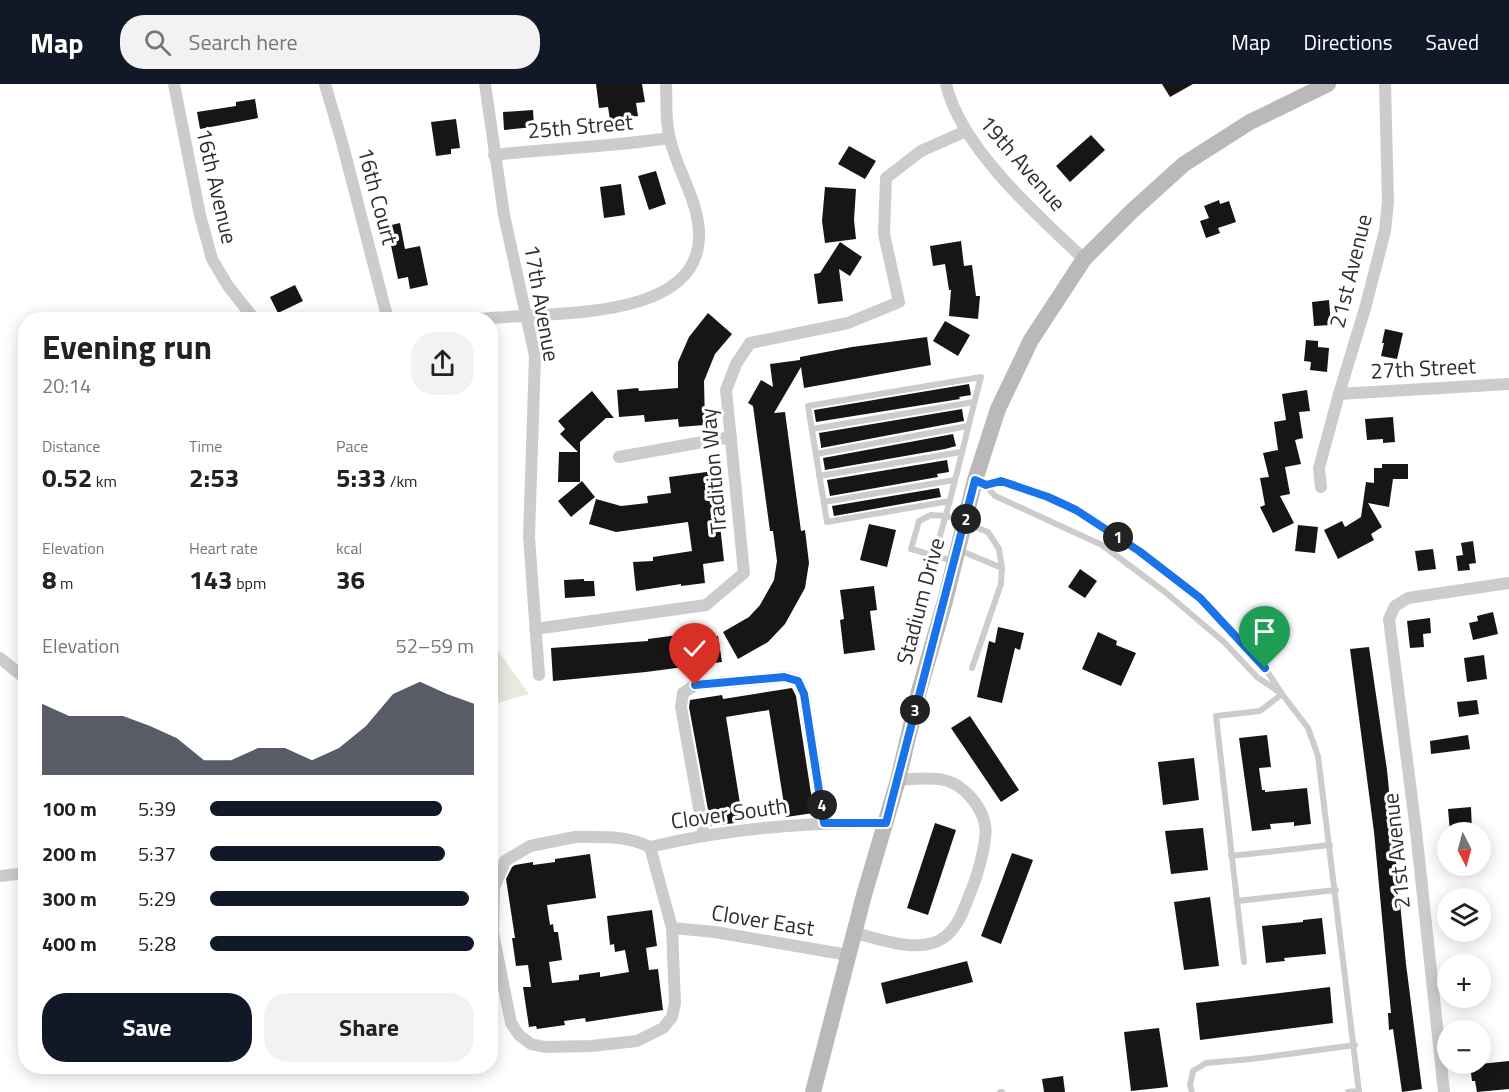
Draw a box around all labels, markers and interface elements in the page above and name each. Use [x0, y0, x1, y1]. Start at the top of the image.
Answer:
search box [120, 15, 540, 69]
text: Map [30, 21, 84, 64]
text: Search here [189, 25, 298, 59]
icon: search [141, 26, 174, 59]
text: Map [1231, 26, 1271, 58]
text: Directions [1304, 26, 1393, 58]
text: Saved [1426, 26, 1479, 58]
street label: 25th Street [526, 104, 634, 148]
street label: 19th Avenue [972, 107, 1074, 219]
street label: 16th Avenue [187, 125, 247, 247]
street label: 16th Court [349, 144, 407, 249]
street label: 21st Avenue [1319, 210, 1381, 332]
street label: 17th Avenue [515, 242, 569, 364]
text: Evening run [42, 322, 212, 372]
button: share [411, 332, 474, 395]
street label: 27th Street [1369, 348, 1477, 388]
text: 20:14 [42, 370, 91, 401]
street label: Tradition Way [691, 406, 735, 535]
text: Distance [42, 434, 100, 458]
text: Time [189, 434, 222, 458]
text: Pace [336, 434, 368, 458]
text: 0.52 [42, 458, 92, 497]
text: 2:53 [189, 458, 239, 497]
text: 5:33 [336, 458, 386, 497]
text: km [92, 469, 117, 493]
text: /km [386, 469, 418, 493]
pin: 2 [951, 504, 981, 534]
text: 2 [962, 507, 970, 531]
pin: 1 [1103, 522, 1133, 552]
text: 1 [1114, 525, 1122, 549]
street label: Stadium Drive [887, 534, 953, 668]
text: Elevation [42, 536, 104, 560]
text: Heart rate [189, 536, 258, 560]
text: kcal [336, 536, 362, 560]
text: 8 [42, 560, 57, 599]
text: 143 [189, 560, 233, 599]
text: 36 [336, 560, 365, 599]
text: m [57, 571, 73, 595]
text: bpm [233, 571, 266, 595]
pin [1239, 606, 1290, 668]
icon: arrive [1248, 615, 1281, 648]
pin [669, 623, 720, 685]
text: Elevation [42, 630, 120, 661]
text: 52–59 m [395, 630, 474, 661]
icon: check [678, 632, 711, 665]
pin: 3 [900, 695, 930, 725]
text: 3 [911, 698, 919, 722]
street label: Clover South [669, 788, 789, 838]
pin: 4 [807, 790, 837, 820]
street label: 21st Avenue [1373, 791, 1419, 911]
text: 100 m [42, 793, 97, 824]
text: 5:39 [138, 793, 176, 824]
text: 4 [818, 793, 826, 817]
north arrow [1437, 822, 1491, 876]
map controls [1437, 822, 1491, 1074]
text: 200 m [42, 838, 97, 869]
text: 5:37 [138, 838, 176, 869]
text: 300 m [42, 883, 97, 914]
text: 5:29 [138, 883, 176, 914]
button: layers [1437, 888, 1491, 942]
street label: Clover East [709, 895, 817, 945]
text: 400 m [42, 928, 97, 959]
text: 5:28 [138, 928, 176, 959]
button: + [1437, 954, 1491, 1008]
button: Save [42, 993, 252, 1062]
button: Share [264, 993, 474, 1062]
button: − [1437, 1020, 1491, 1074]

